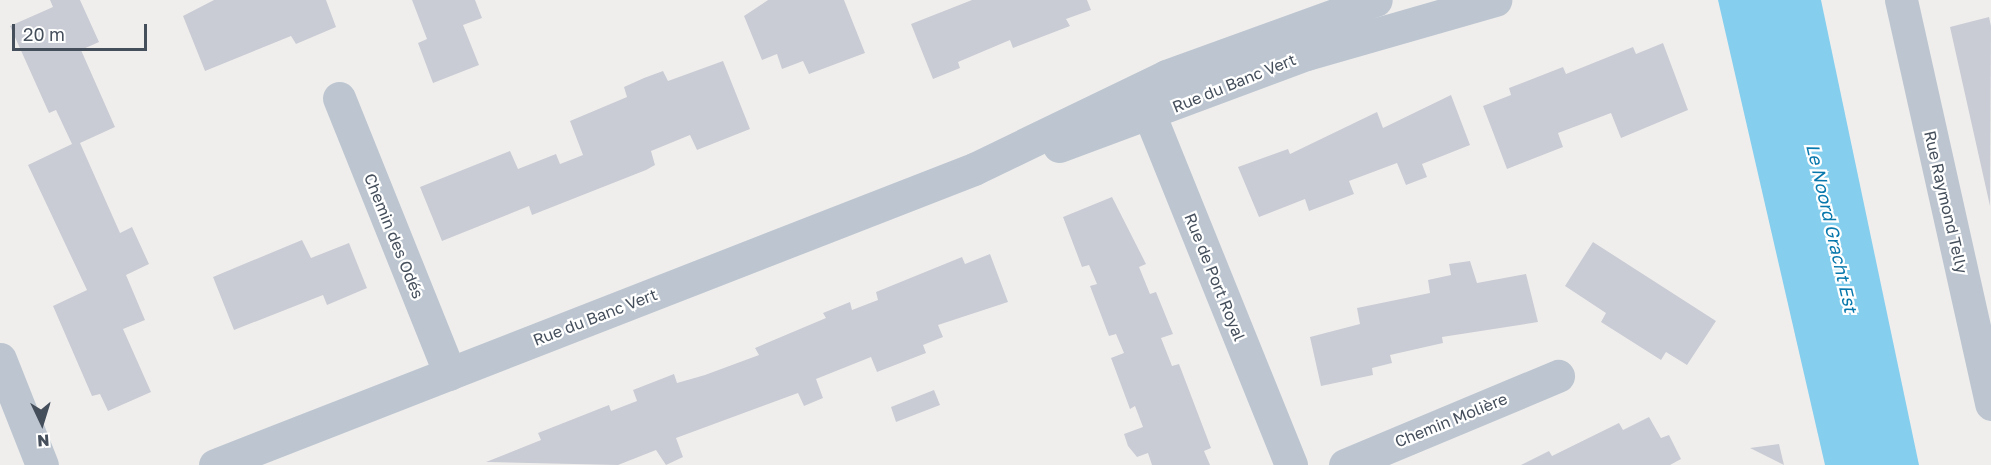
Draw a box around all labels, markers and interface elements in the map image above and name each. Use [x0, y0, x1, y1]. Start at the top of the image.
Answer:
scale bar [15, 12, 150, 50]
text: 20 m [23, 23, 65, 45]
street label: Rue du Banc Vert [1170, 49, 1298, 117]
street label: Rue Raymond Telly [1920, 129, 1972, 275]
water label: Le Noord Gracht Est [1802, 142, 1862, 314]
street label: Chemin des Odés [360, 171, 428, 301]
street label: Rue de Port Royal [1181, 210, 1249, 344]
street label: Rue du Banc Vert [530, 285, 660, 349]
street label: Chemin Molière [1392, 389, 1510, 451]
north arrow [12, 393, 72, 453]
text: N [36, 431, 50, 451]

